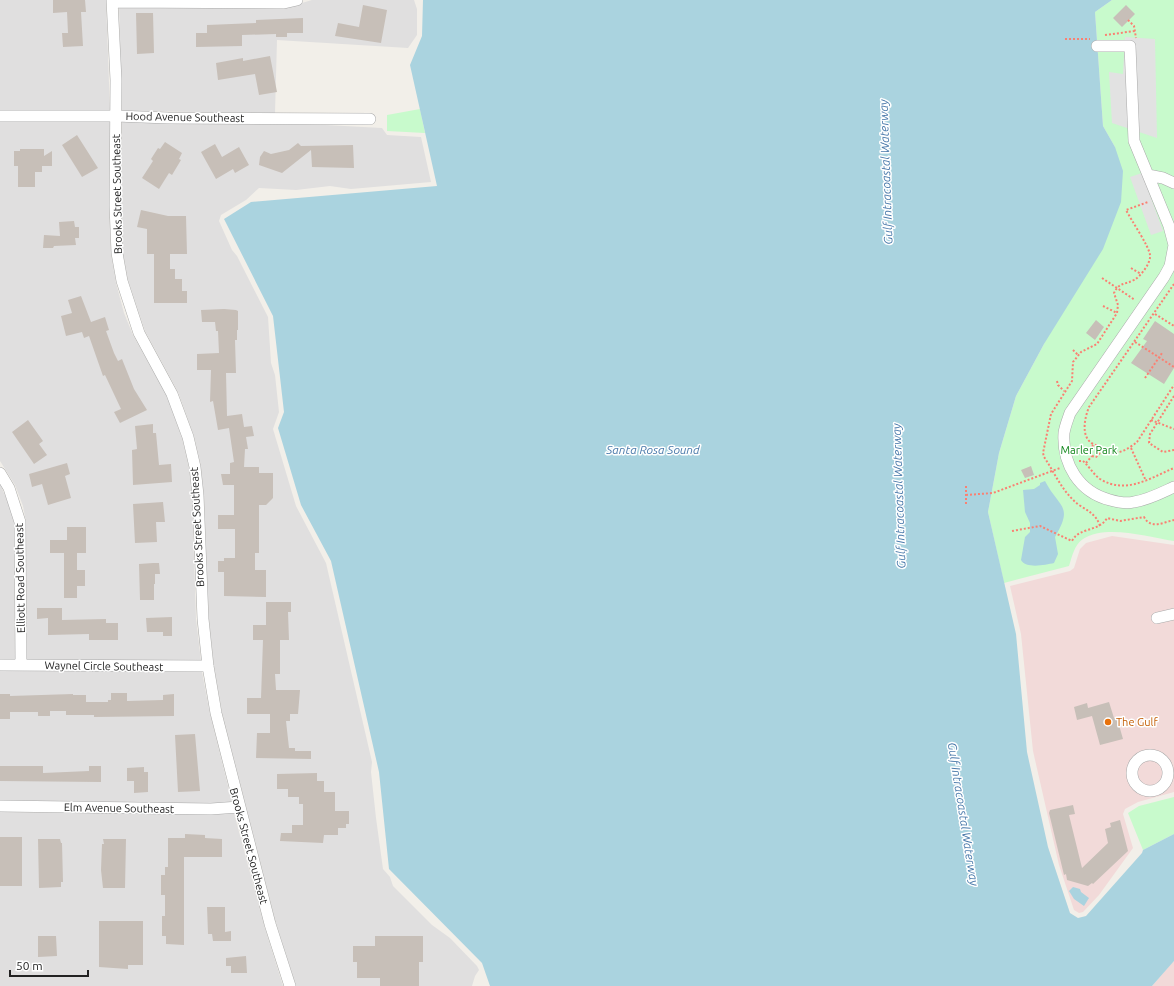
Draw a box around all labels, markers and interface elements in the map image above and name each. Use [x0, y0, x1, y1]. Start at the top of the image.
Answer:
water label: Gulf Intracoastal Waterway [876, 99, 895, 245]
street label: Hood Avenue Southeast [125, 110, 245, 124]
street label: Brooks Street Southeast [110, 133, 124, 254]
water label: Gulf Intracoastal Waterway [889, 423, 908, 569]
water label: Santa Rosa Sound [605, 443, 700, 456]
park label: Marler Park [1061, 444, 1118, 456]
street label: Brooks Street Southeast [188, 466, 206, 587]
street label: Elliott Road Southeast [13, 522, 27, 633]
street label: Waynel Circle Southeast [45, 659, 164, 673]
place label: The Gulf [1116, 716, 1158, 728]
marker: The Gulf [1103, 717, 1113, 727]
water label: Gulf Intracoastal Waterway [946, 741, 981, 887]
street label: Brooks Street Southeast [228, 786, 270, 906]
street label: Elm Avenue Southeast [64, 801, 175, 815]
scale bar [10, 952, 88, 978]
text: 50 m [16, 959, 43, 972]

